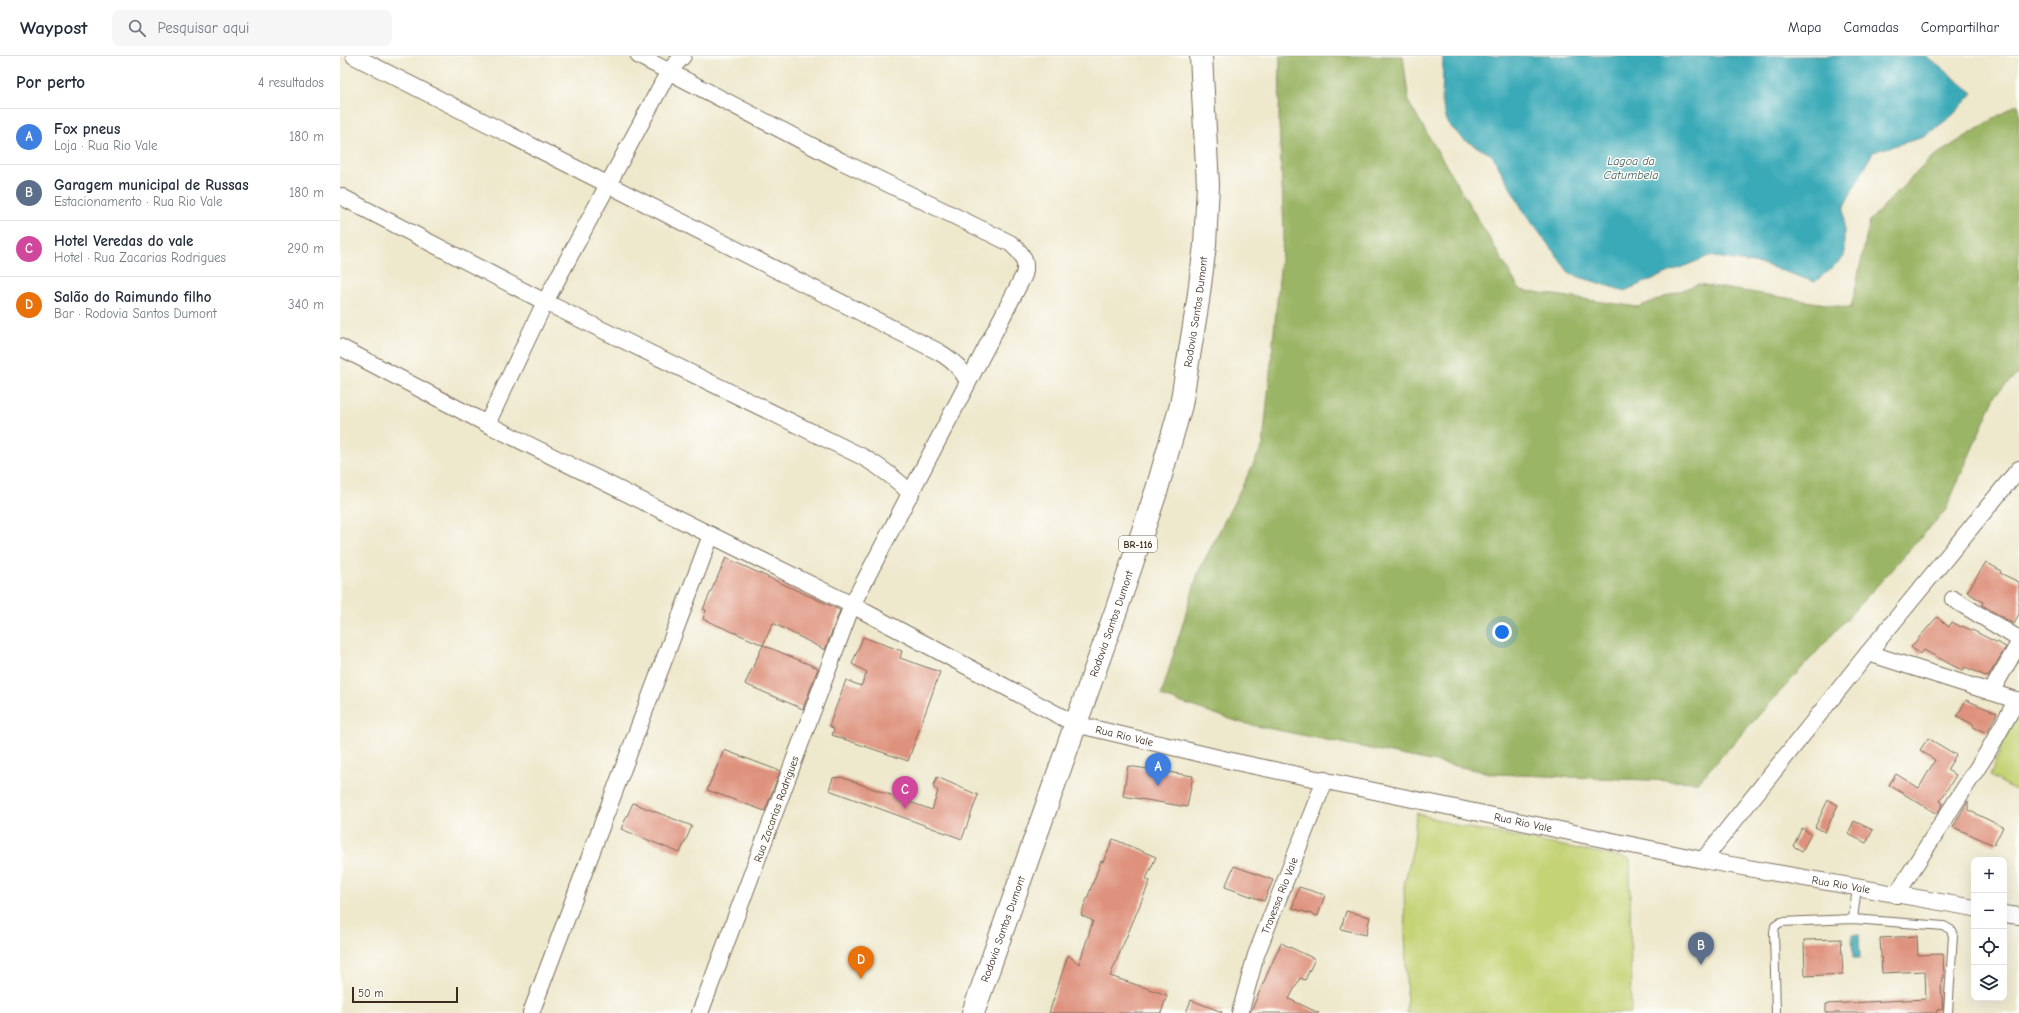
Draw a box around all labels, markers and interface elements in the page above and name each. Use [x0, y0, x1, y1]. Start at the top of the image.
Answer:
search box [112, 10, 392, 46]
text: Waypost [20, 17, 88, 39]
icon: search [126, 17, 148, 39]
text: Pesquisar aqui [158, 19, 249, 37]
text: Mapa [1788, 19, 1822, 36]
text: Camadas [1844, 19, 1899, 36]
text: Compartilhar [1921, 19, 1999, 36]
text: Por perto [16, 73, 85, 92]
text: 4 resultados [258, 75, 324, 90]
text: Fox pneus [54, 120, 120, 138]
text: A [25, 129, 33, 144]
text: 180 m [289, 129, 324, 144]
text: Loja · Rua Rio Vale [54, 138, 158, 153]
water label: Lagoa da Catumbela [1604, 154, 1658, 182]
text: Garagem municipal de Russas [54, 176, 249, 194]
text: B [25, 185, 33, 200]
text: 180 m [289, 185, 324, 200]
text: Estacionamento · Rua Rio Vale [54, 194, 223, 209]
text: Hotel Veredas do vale [54, 232, 193, 250]
text: C [25, 241, 33, 256]
text: 290 m [287, 241, 324, 256]
text: Hotel · Rua Zacarias Rodrigues [54, 250, 226, 265]
street label: Rodovia Santos Dumont [1181, 255, 1211, 368]
text: Salão do Raimundo filho [54, 288, 211, 306]
text: D [25, 297, 33, 312]
text: 340 m [288, 297, 324, 312]
text: Bar · Rodovia Santos Dumont [54, 306, 217, 321]
road number: BR-116 [1119, 536, 1157, 552]
street label: Rodovia Santos Dumont [1087, 568, 1136, 679]
your location [1492, 622, 1512, 642]
street label: Rua Rio Vale [1094, 723, 1155, 749]
pin: A [1145, 753, 1171, 786]
street label: Rua Zacarias Rodrigues [751, 754, 802, 864]
pin: C [892, 776, 918, 809]
street label: Rua Rio Vale [1493, 810, 1554, 835]
street label: Travessa Rio Vale [1259, 855, 1301, 936]
map controls [1971, 857, 2007, 1001]
button: + [1971, 857, 2007, 893]
street label: Rua Rio Vale [1811, 873, 1872, 897]
street label: Rodovia Santos Dumont [978, 874, 1028, 984]
button: − [1971, 893, 2007, 929]
button: locate [1971, 929, 2007, 965]
pin: B [1688, 932, 1714, 965]
pin: D [848, 946, 874, 979]
button: layers [1971, 965, 2007, 1001]
scale bar [352, 985, 458, 1004]
text: 50 m [358, 987, 383, 1000]

